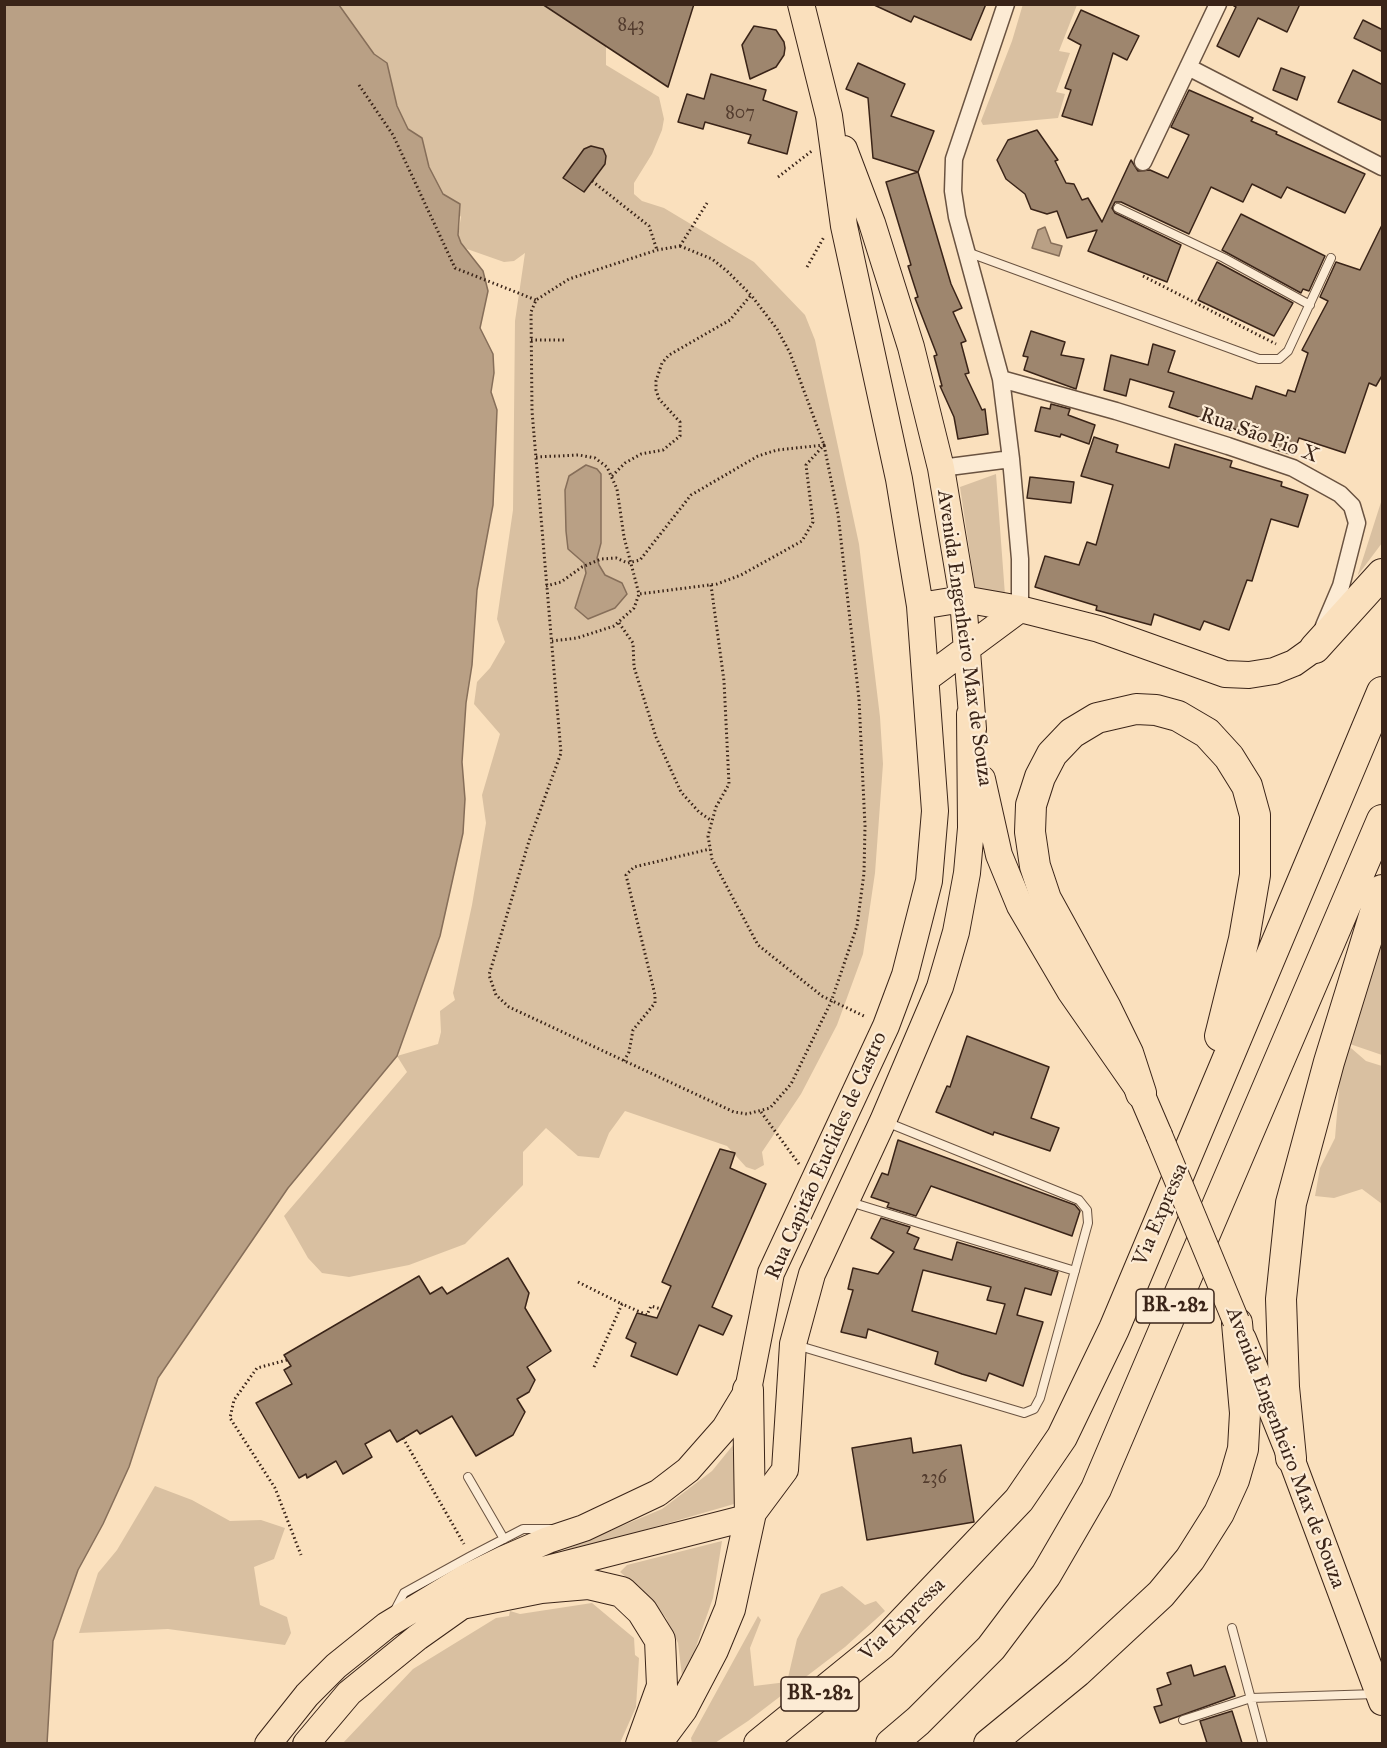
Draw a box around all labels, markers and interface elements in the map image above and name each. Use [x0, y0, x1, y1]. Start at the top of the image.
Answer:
house number: 843 [618, 15, 644, 37]
house number: 807 [725, 103, 755, 125]
street label: Rua São Pio X [1196, 403, 1322, 469]
street label: Avenida Engenheiro Max de Souza [931, 488, 997, 788]
street label: Rua Capitão Euclides de Castro [761, 1028, 893, 1284]
street label: Via Expressa [1128, 1160, 1194, 1270]
road number: BR-282 [1136, 1289, 1214, 1323]
street label: Avenida Engenheiro Max de Souza [1220, 1304, 1350, 1592]
house number: 236 [921, 1468, 947, 1490]
street label: Via Expressa [855, 1573, 951, 1667]
road number: BR-282 [781, 1677, 859, 1711]

